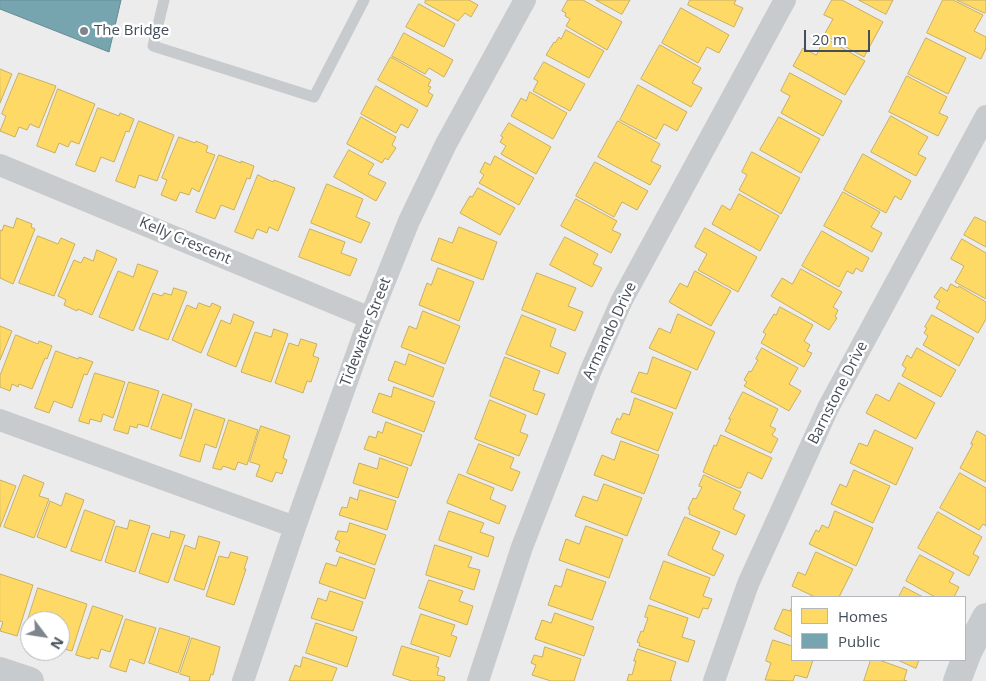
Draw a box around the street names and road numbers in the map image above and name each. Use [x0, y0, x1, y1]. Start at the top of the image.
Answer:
street label: Kelly Crescent [136, 214, 234, 268]
street label: Tidewater Street [337, 275, 395, 389]
street label: Armando Drive [579, 279, 641, 383]
street label: Barnstone Drive [804, 339, 872, 447]

